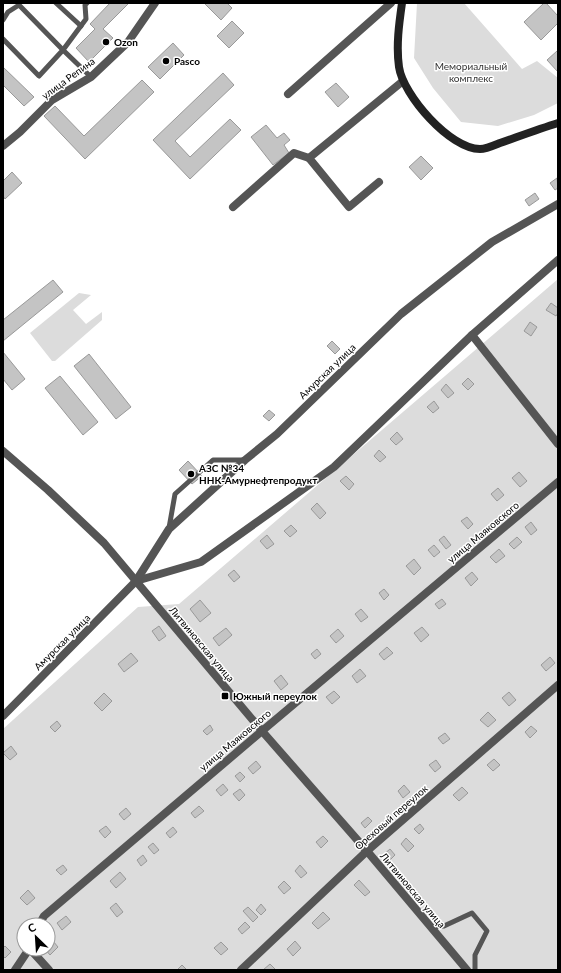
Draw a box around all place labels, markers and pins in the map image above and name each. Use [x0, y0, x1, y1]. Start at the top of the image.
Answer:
place label: Ozon [114, 36, 138, 48]
marker: Ozon [101, 37, 111, 47]
place label: Pasco [174, 55, 200, 67]
marker: Pasco [161, 56, 171, 66]
place label: АЗС №34 ННК-Амурнефтепродукт [198, 462, 318, 486]
marker: АЗС №34 ННК-Амурнефтепродукт [186, 469, 196, 479]
place label: Южный переулок [233, 690, 317, 702]
marker: Южный переулок [220, 691, 230, 701]

